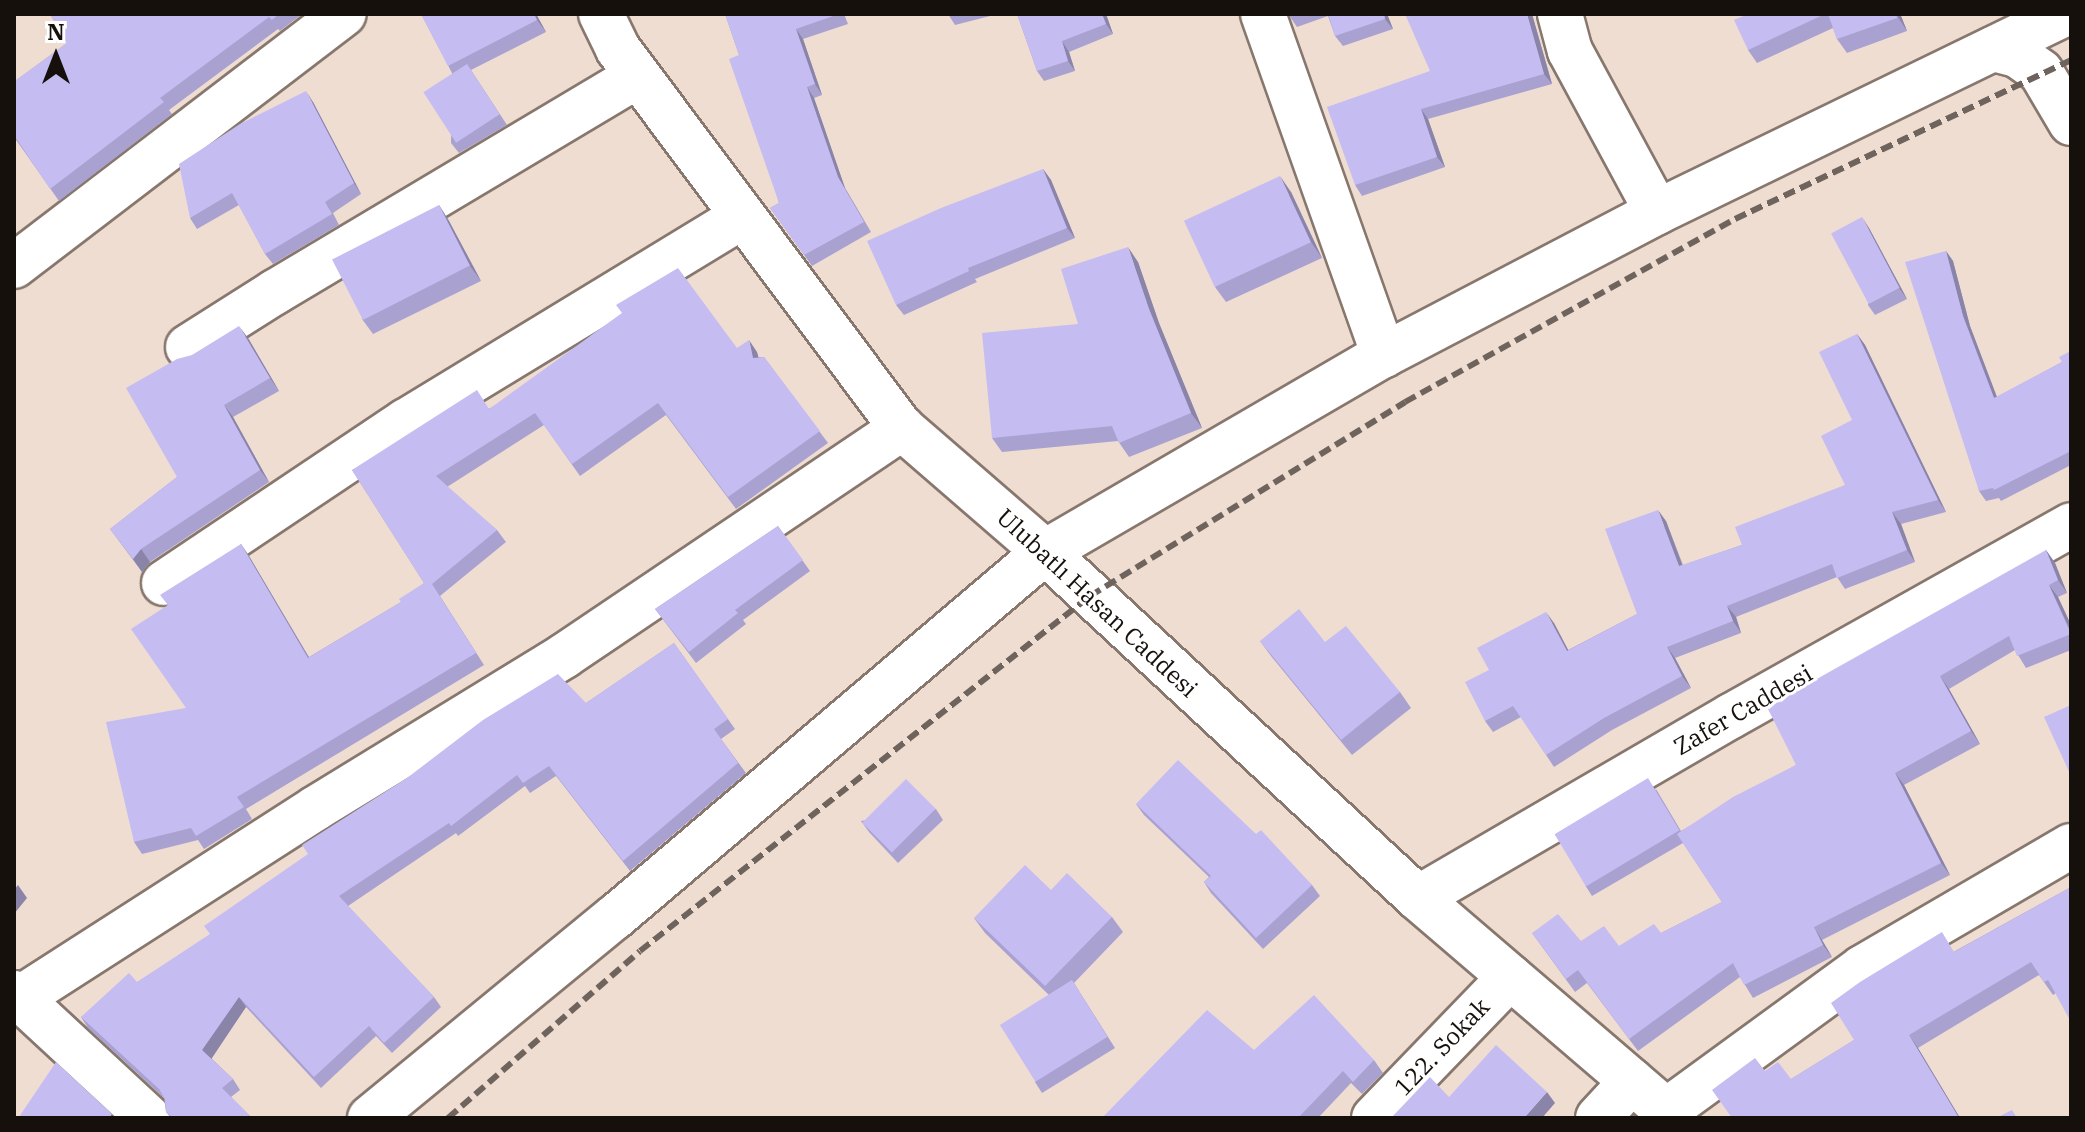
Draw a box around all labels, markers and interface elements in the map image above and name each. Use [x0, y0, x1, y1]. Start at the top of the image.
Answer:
north arrow [16, 16, 96, 96]
text: N [47, 17, 65, 46]
street label: Ulubatlı Hasan Caddesi [991, 503, 1203, 703]
street label: Zafer Caddesi [1669, 659, 1817, 761]
street label: 122. Sokak [1389, 992, 1495, 1102]

